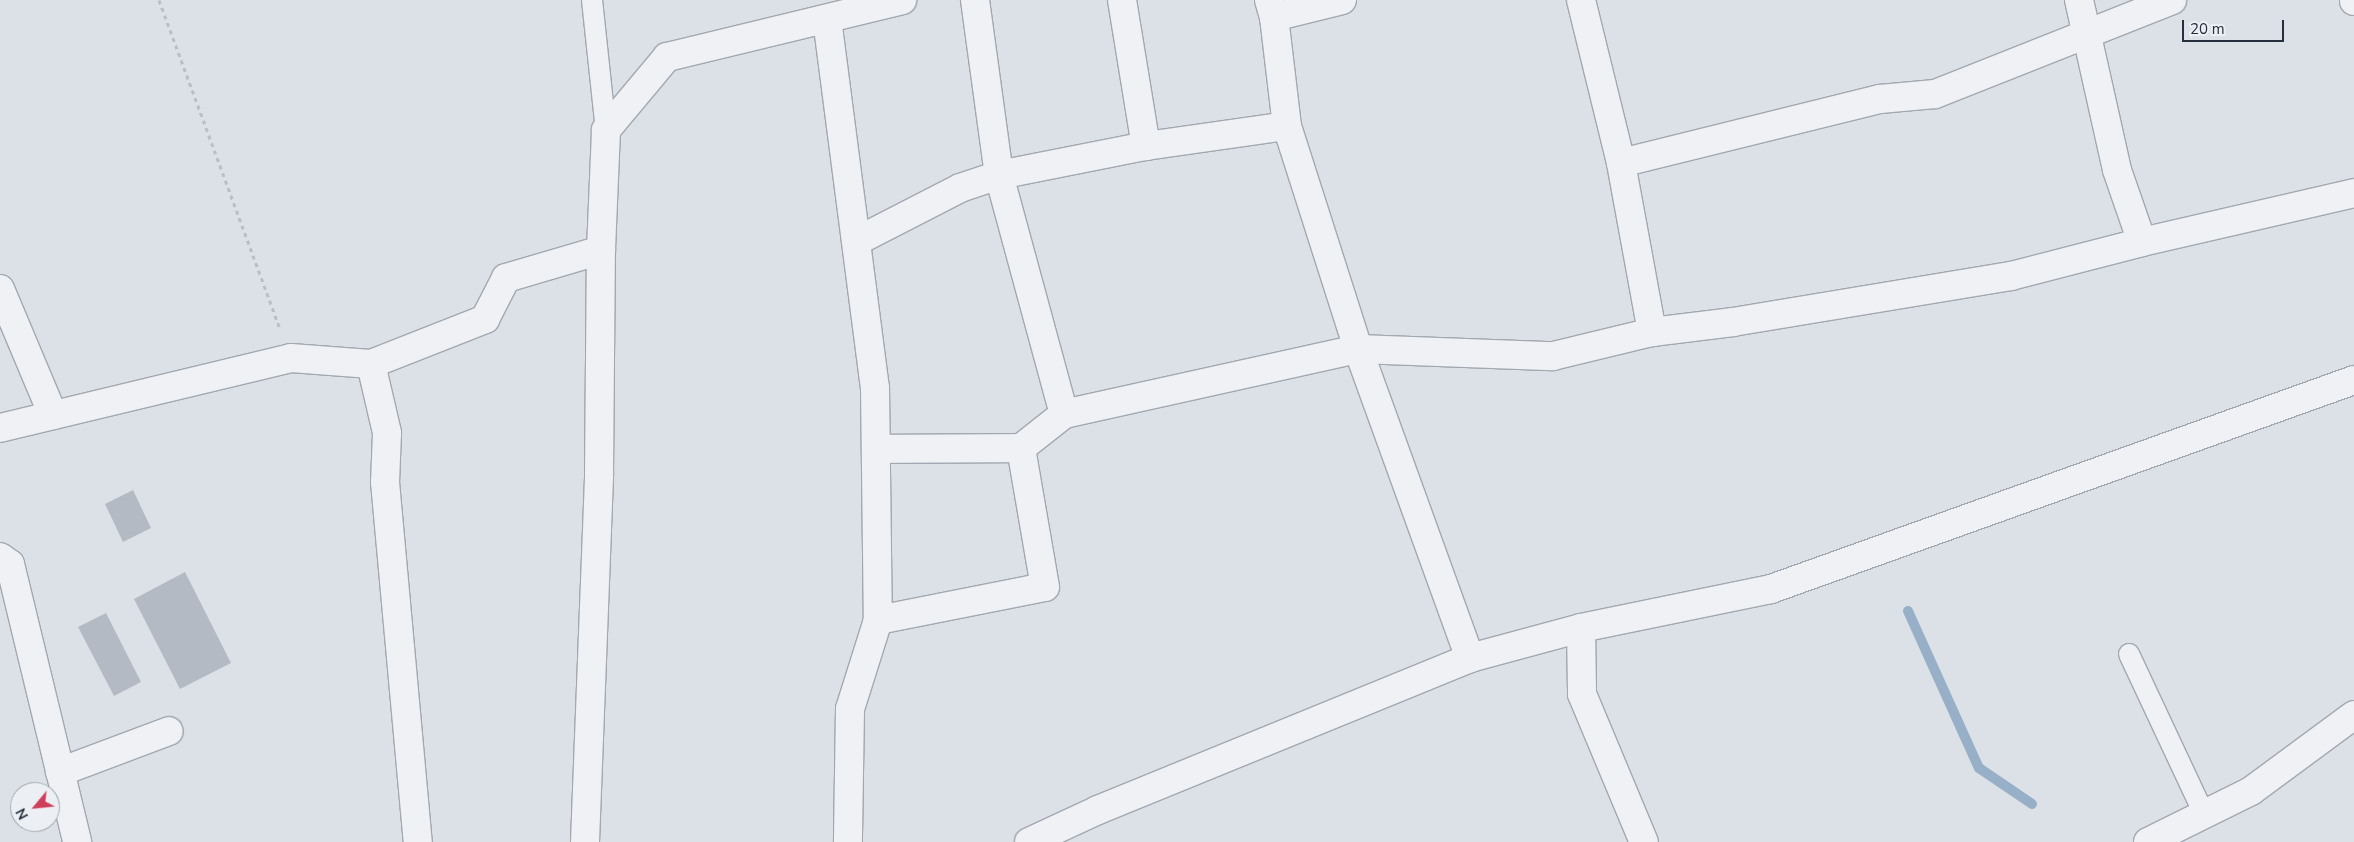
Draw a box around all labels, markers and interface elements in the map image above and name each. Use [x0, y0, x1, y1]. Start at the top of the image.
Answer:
scale bar [2184, 10, 2286, 42]
text: 20 m [2190, 19, 2225, 39]
north arrow [10, 782, 60, 832]
text: N [11, 805, 33, 823]

